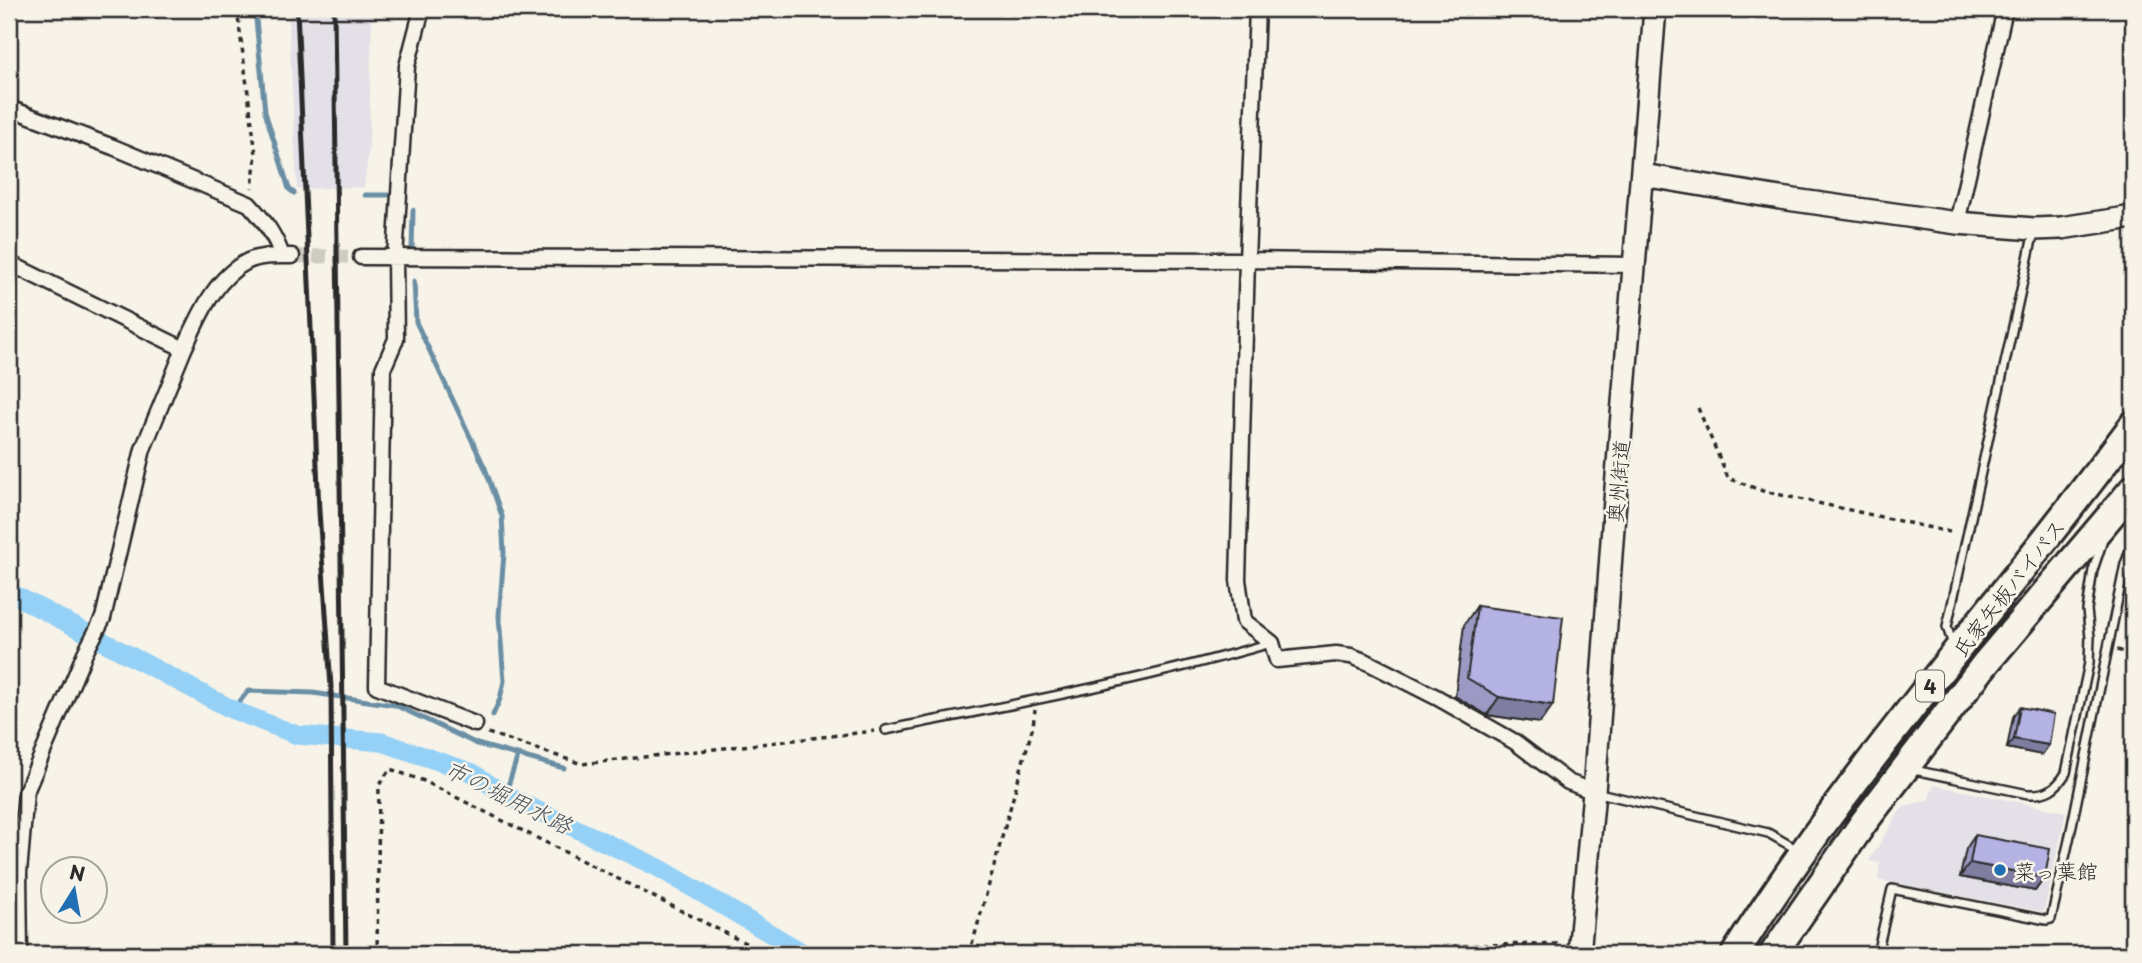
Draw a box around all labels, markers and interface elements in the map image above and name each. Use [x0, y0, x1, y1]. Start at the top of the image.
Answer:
street label: 奥州街道 [1597, 438, 1637, 524]
street label: 氏家矢板バイパス [1944, 511, 2072, 663]
road number: 4 [1916, 670, 1944, 702]
water label: 市の堀用水路 [439, 750, 580, 843]
place label: 菜っ葉館 [2014, 854, 2098, 886]
north arrow [38, 855, 108, 925]
text: N [67, 857, 87, 888]
marker: 菜っ葉館 [1992, 862, 2008, 878]

